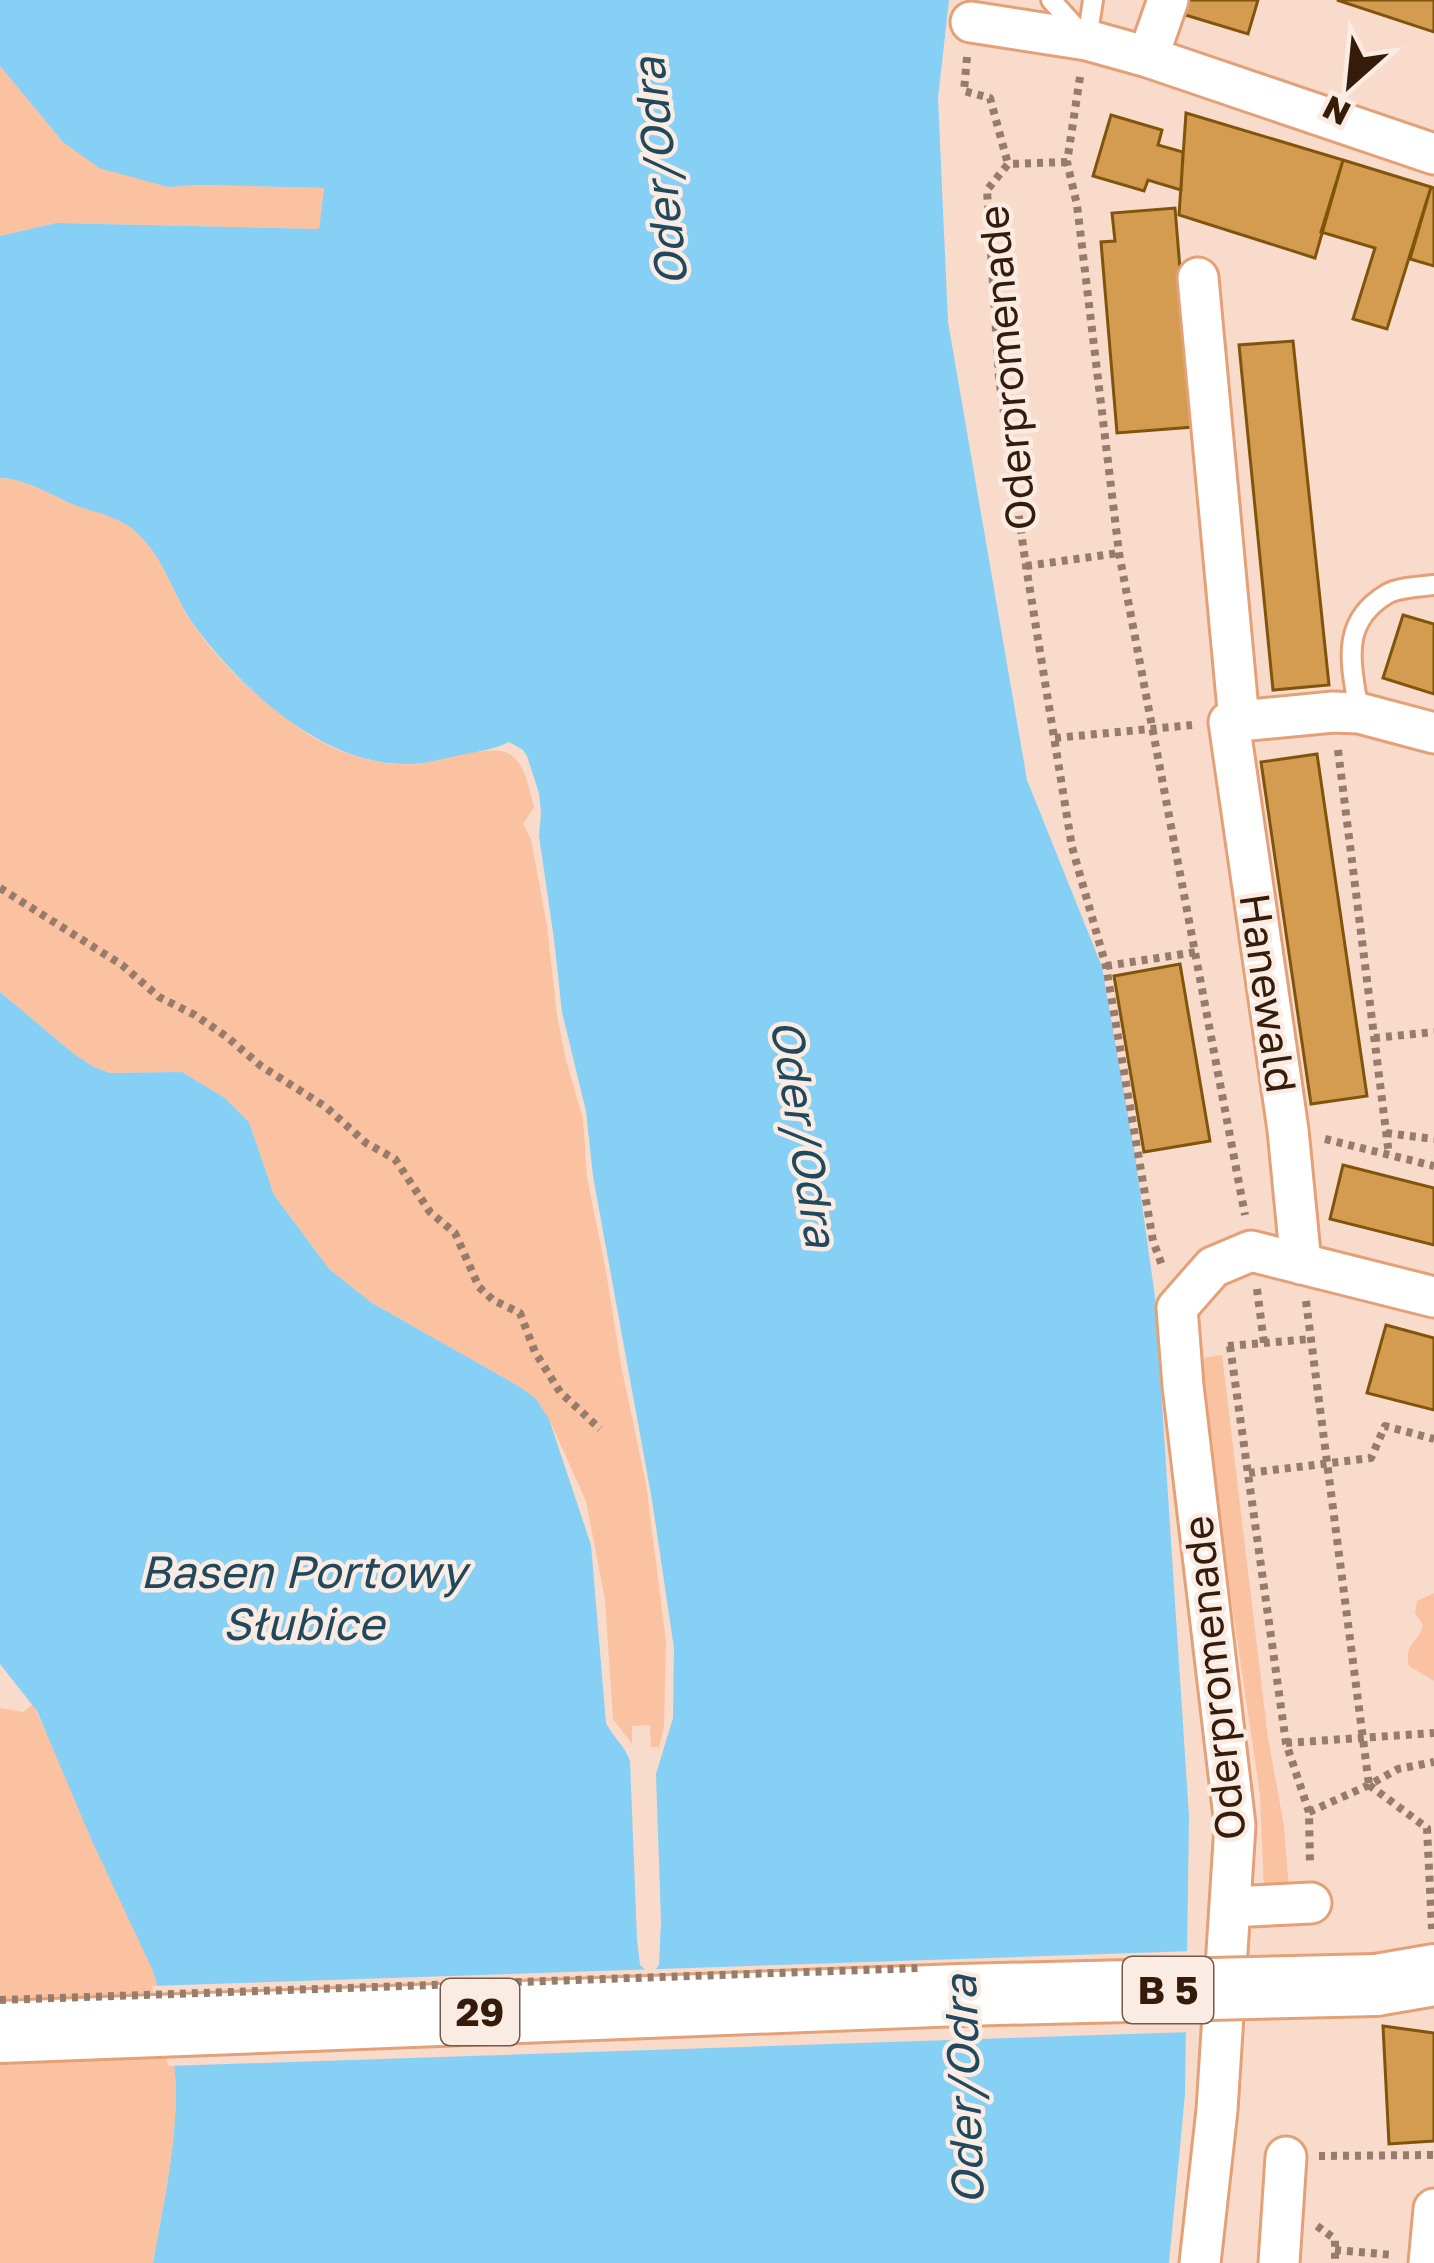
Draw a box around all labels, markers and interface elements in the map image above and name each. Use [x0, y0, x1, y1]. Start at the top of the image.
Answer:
north arrow [1290, 24, 1410, 144]
water label: Oder/Odra [620, 53, 698, 289]
text: N [1316, 88, 1356, 134]
street label: Oderpromenade [967, 204, 1045, 533]
street label: Hanewald [1230, 890, 1308, 1096]
water label: Oder/Odra [760, 1015, 850, 1252]
street label: Oderpromenade [1171, 1513, 1255, 1843]
water label: Basen Portowy Słubice [140, 1544, 472, 1650]
road number: B 5 [1123, 1957, 1213, 2023]
water label: Oder/Odra [932, 1973, 994, 2206]
road number: 29 [441, 1979, 519, 2045]

